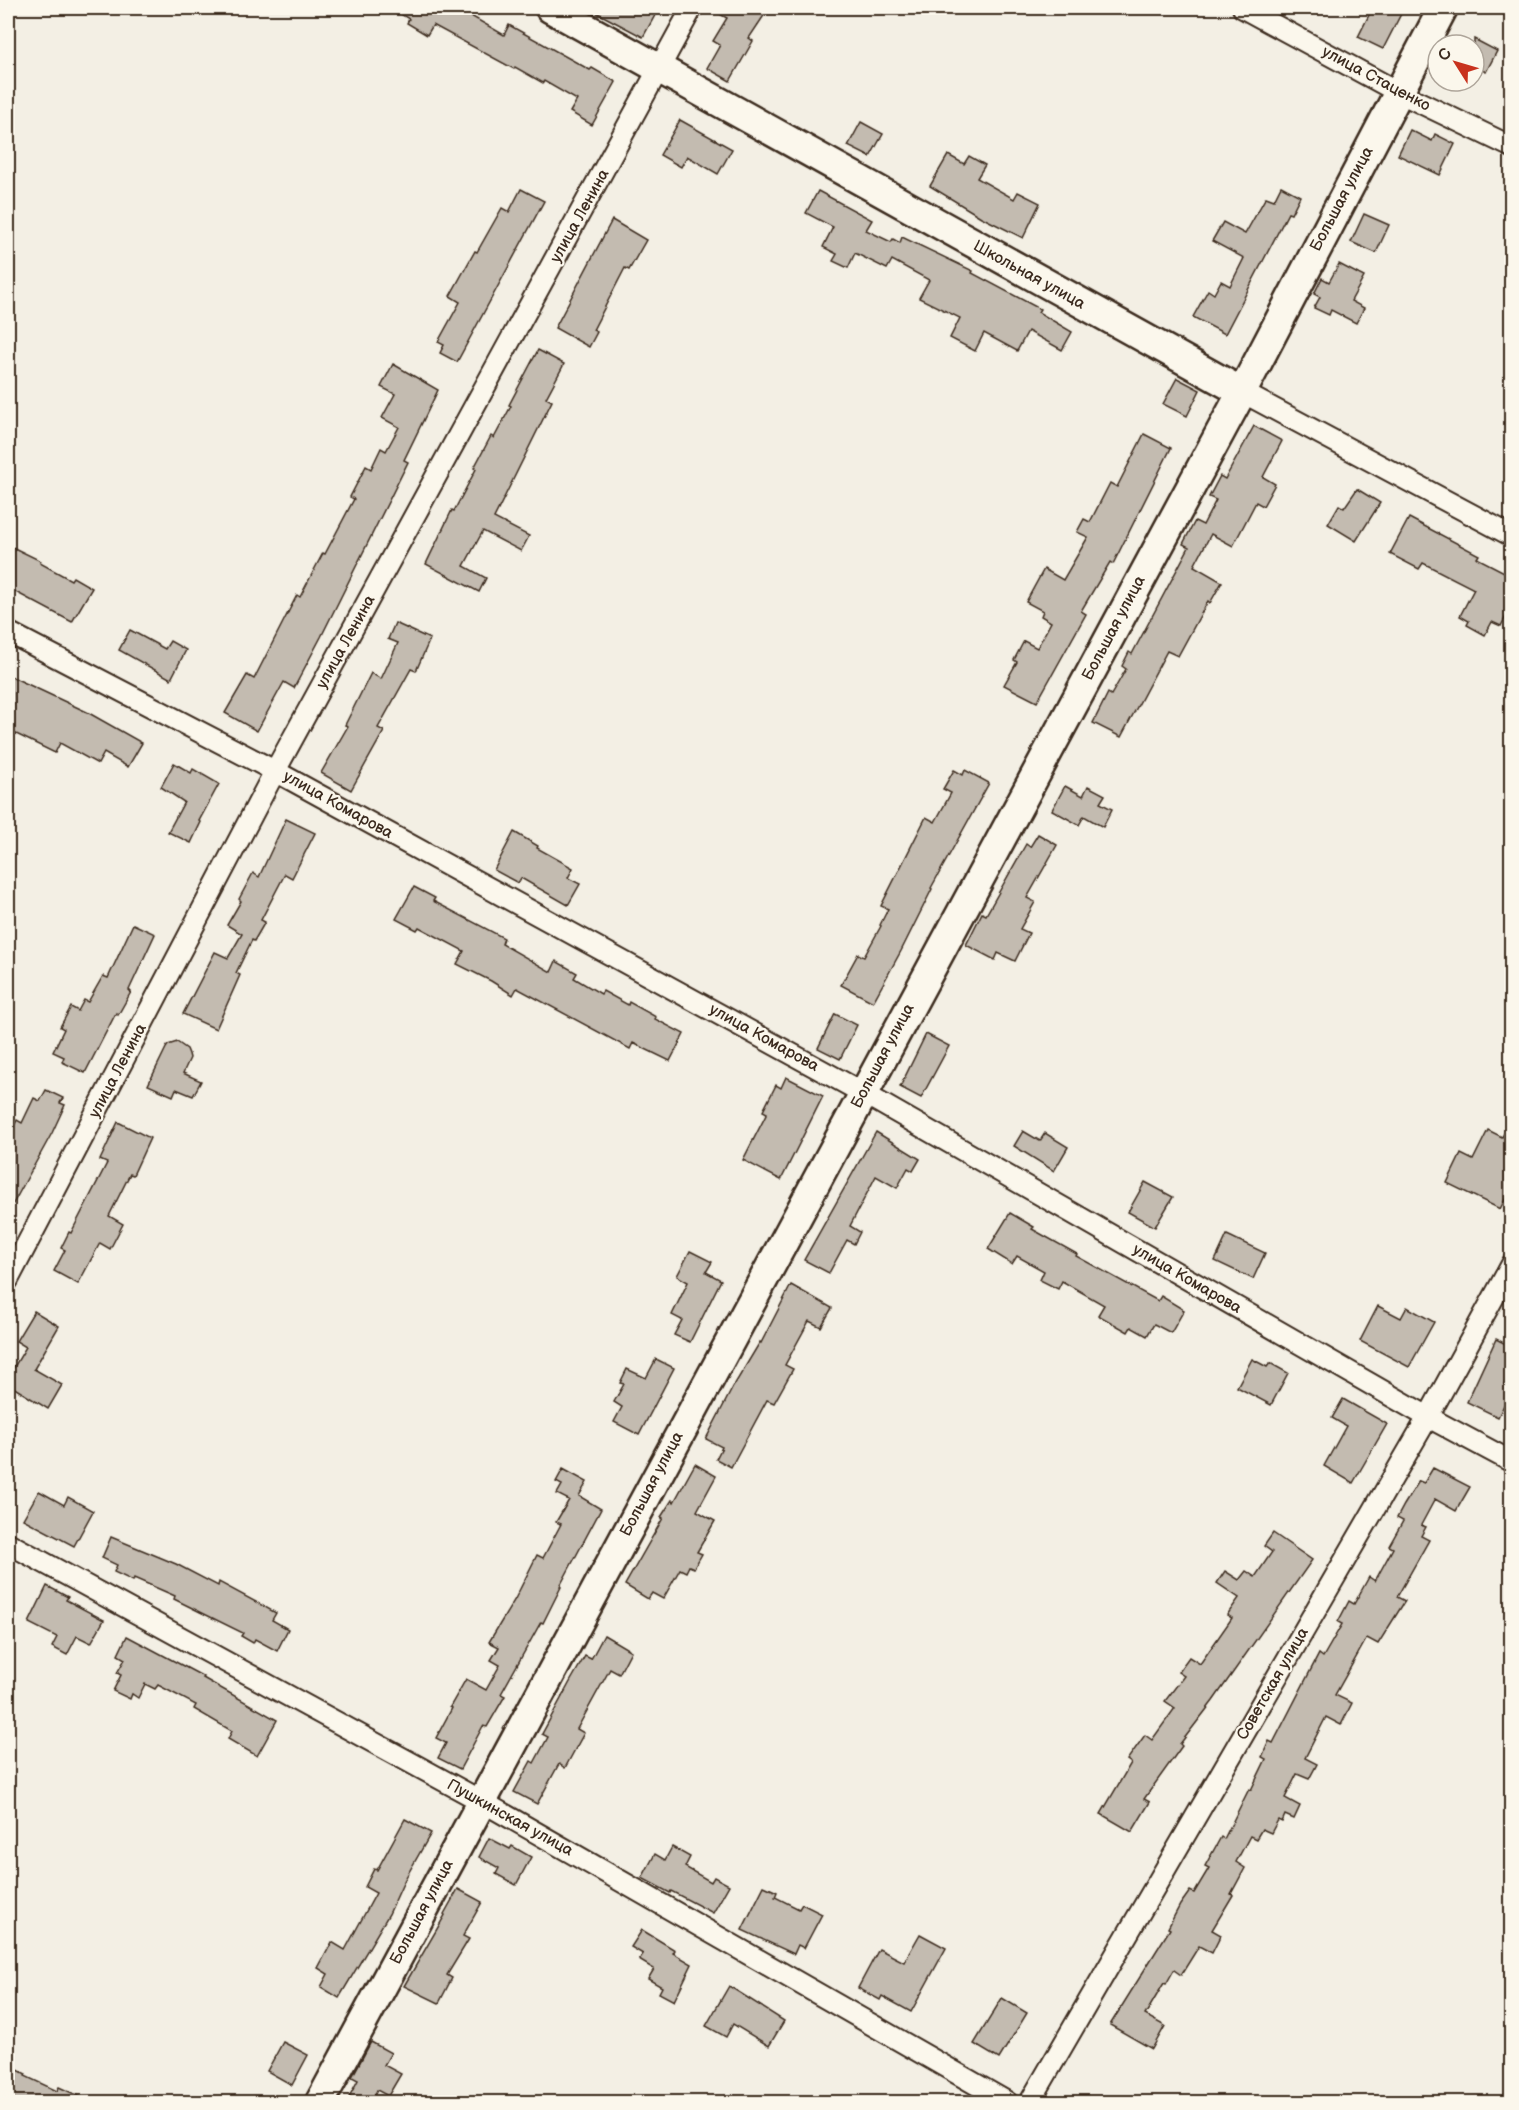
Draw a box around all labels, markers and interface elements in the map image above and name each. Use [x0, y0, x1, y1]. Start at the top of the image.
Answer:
north arrow [1426, 33, 1486, 93]
street label: улица Стаценко [1319, 42, 1433, 116]
text: С [1434, 45, 1456, 65]
street label: Большая улица [1306, 143, 1378, 254]
street label: улица Ленина [546, 165, 614, 266]
street label: Школьная улица [970, 236, 1089, 314]
street label: Большая улица [1078, 572, 1150, 683]
street label: улица Ленина [312, 591, 380, 692]
street label: улица Комарова [280, 767, 397, 843]
street label: улица Комарова [706, 1000, 823, 1076]
street label: Большая улица [847, 1000, 919, 1111]
street label: улица Ленина [85, 1020, 151, 1121]
street label: улица Комарова [1129, 1240, 1245, 1318]
street label: Большая улица [616, 1428, 688, 1539]
street label: Советская улица [1233, 1624, 1313, 1744]
street label: Пушкинская улица [444, 1775, 577, 1861]
street label: Большая улица [386, 1856, 458, 1967]

